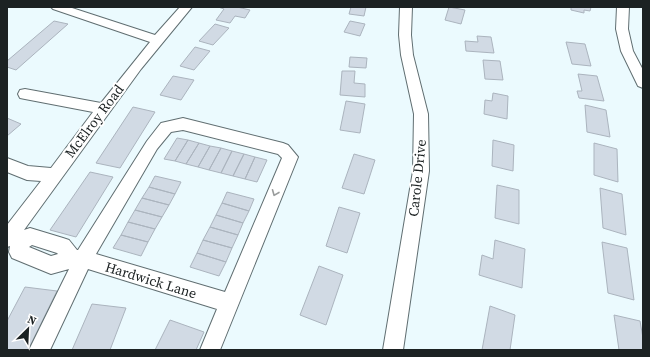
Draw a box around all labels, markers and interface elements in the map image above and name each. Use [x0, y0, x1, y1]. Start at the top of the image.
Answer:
street label: McElroy Road [60, 80, 128, 162]
street label: Carole Drive [403, 138, 431, 218]
one-way arrow [271, 190, 279, 197]
street label: Hardwick Lane [103, 257, 199, 303]
north arrow [8, 309, 48, 349]
text: N [25, 312, 39, 329]

